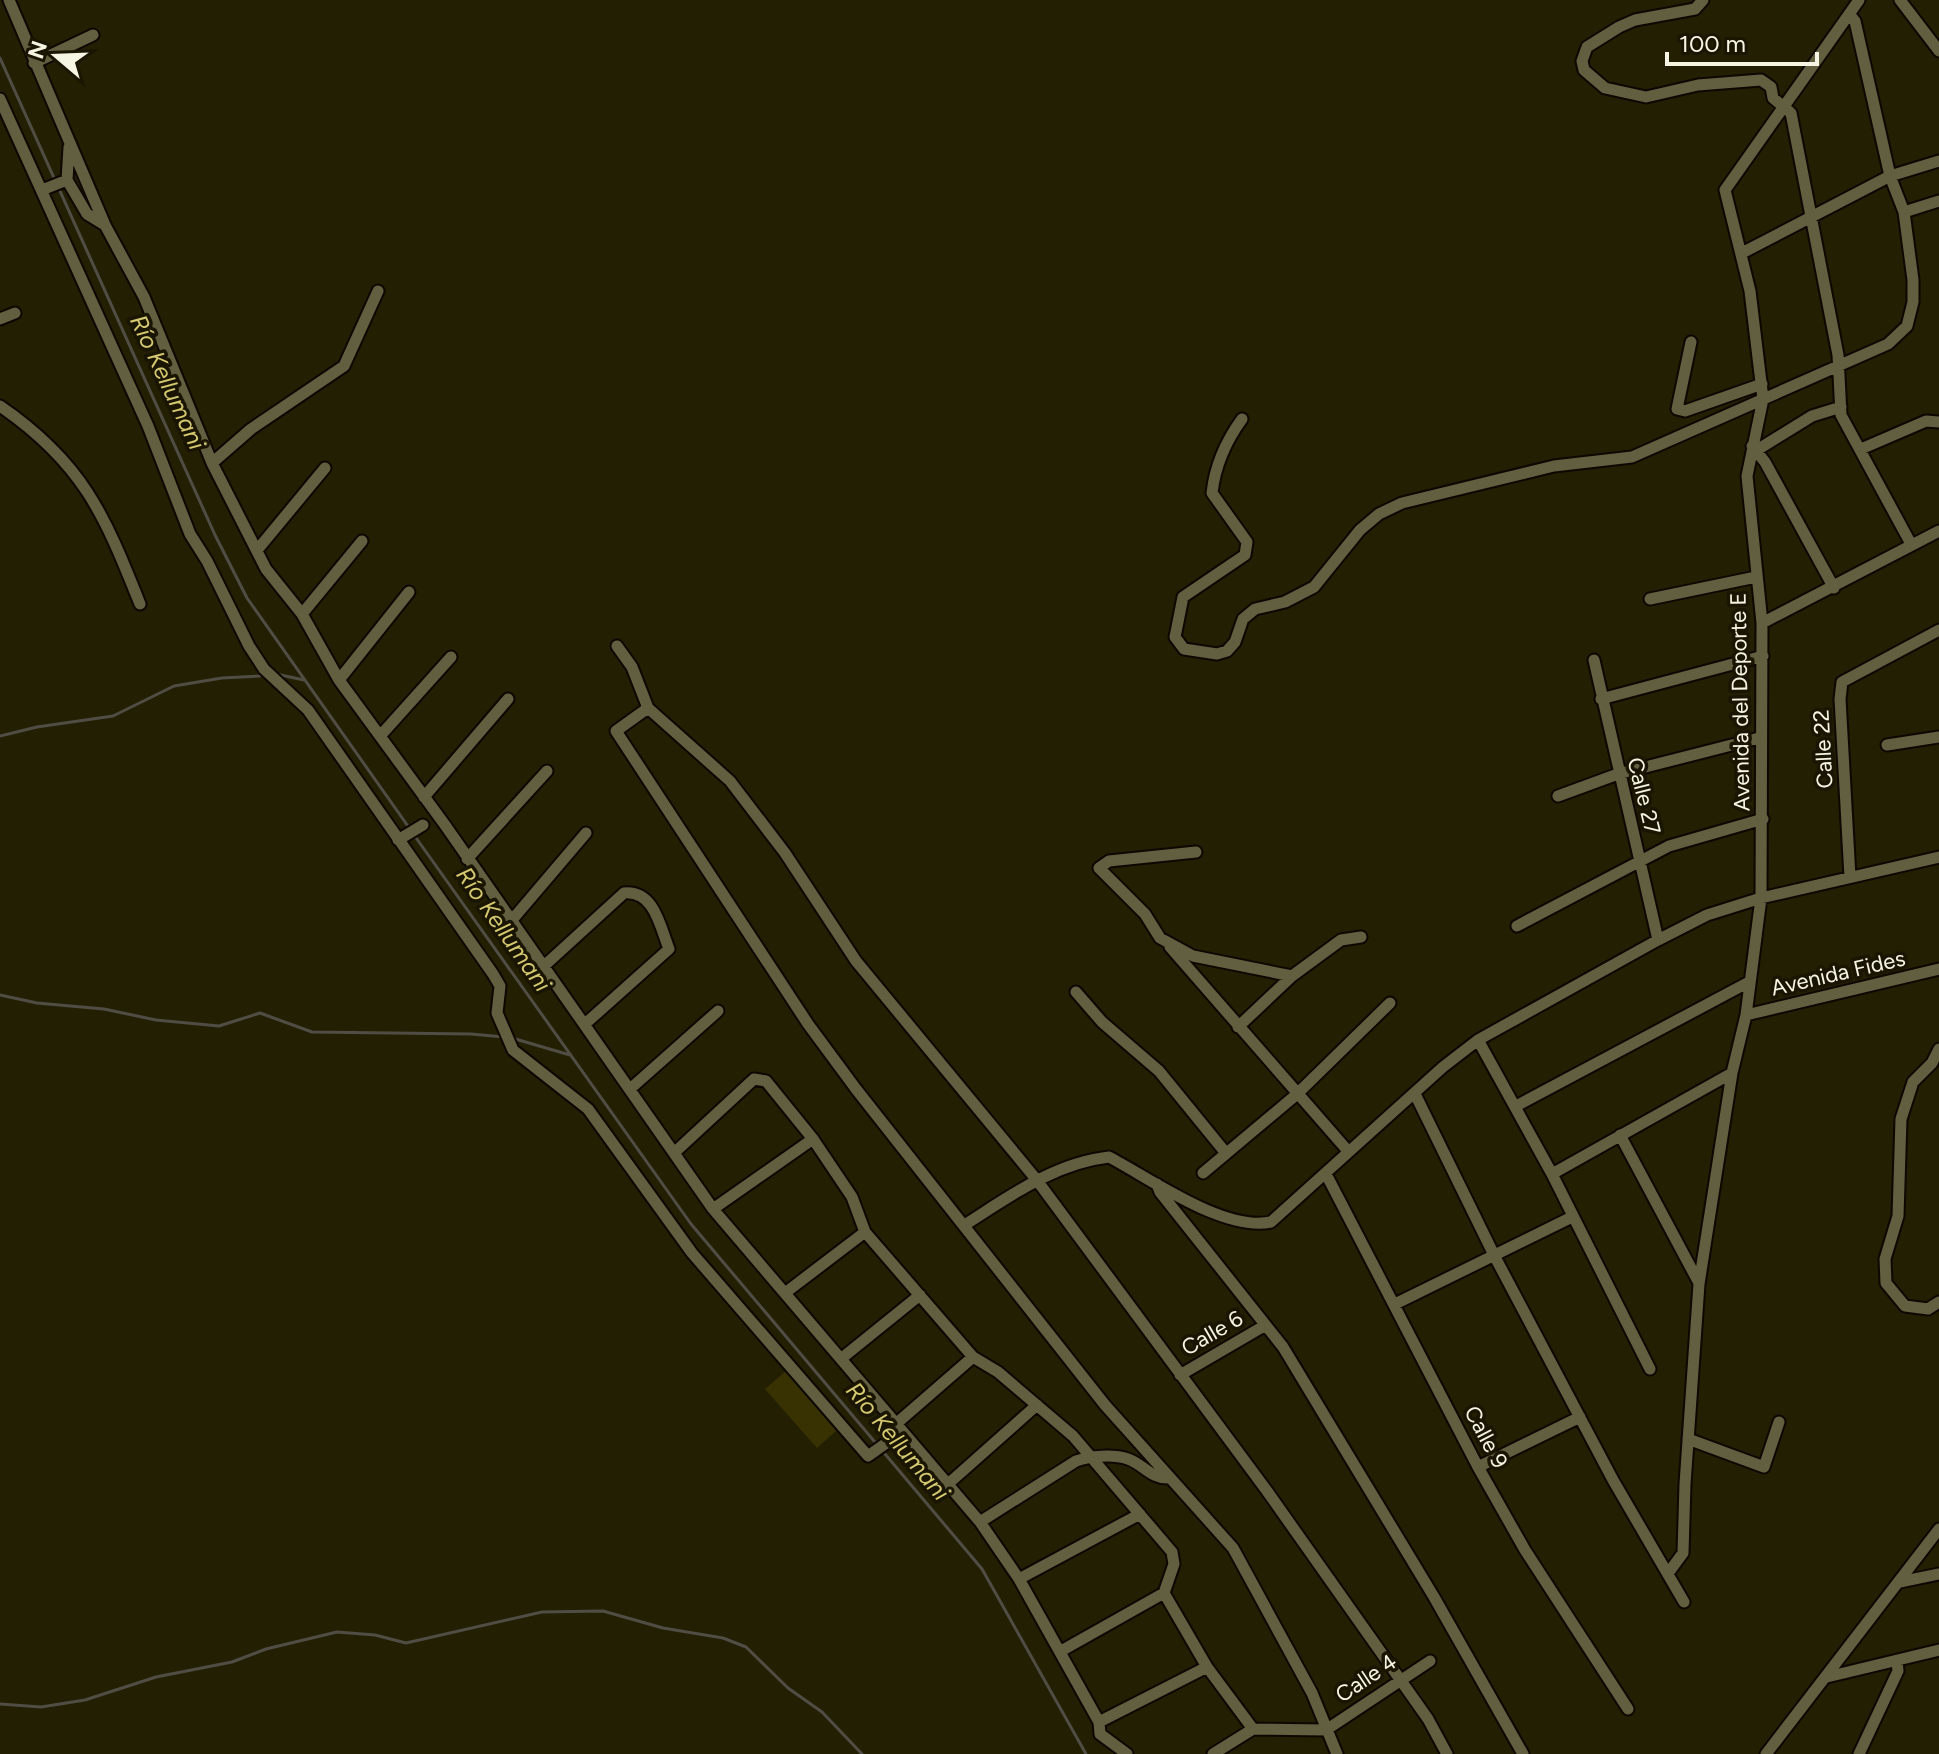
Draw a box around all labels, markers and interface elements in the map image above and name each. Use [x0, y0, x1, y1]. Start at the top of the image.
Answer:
north arrow [16, 16, 96, 96]
scale bar [1667, 16, 1817, 66]
text: 100 m [1679, 29, 1746, 58]
text: N [22, 37, 53, 62]
water label: Río Kellumani [124, 310, 212, 454]
street label: Avenida del Deporte E [1725, 592, 1755, 812]
street label: Calle 22 [1807, 709, 1839, 789]
street label: Calle 27 [1621, 755, 1667, 837]
water label: Río Kellumani [450, 861, 558, 997]
street label: Avenida Fides [1768, 944, 1908, 1002]
street label: Calle 6 [1176, 1305, 1248, 1361]
water label: Río Kellumani [840, 1376, 956, 1506]
street label: Calle 9 [1458, 1401, 1514, 1473]
street label: Calle 4 [1330, 1648, 1402, 1708]

